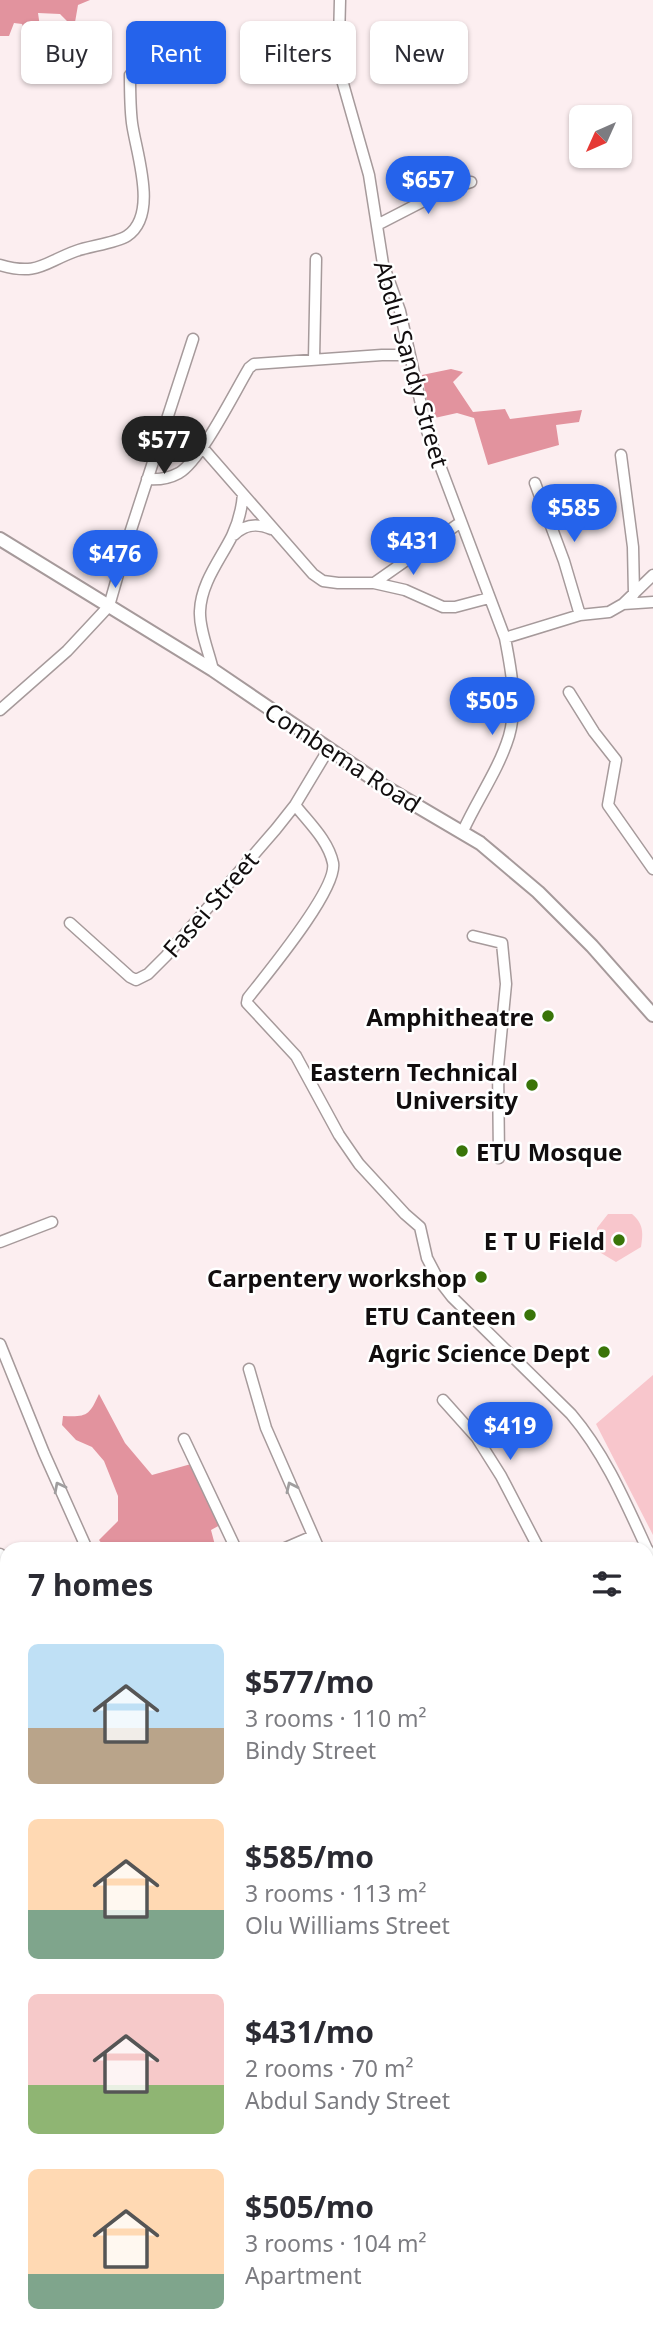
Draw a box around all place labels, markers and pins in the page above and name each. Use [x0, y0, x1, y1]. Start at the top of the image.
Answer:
pin: $657 [387, 156, 469, 216]
pin: $577 [123, 416, 205, 476]
pin: $585 [533, 484, 615, 544]
pin: $431 [372, 518, 454, 577]
pin: $476 [74, 530, 156, 590]
pin: $505 [451, 678, 533, 737]
place label: Amphitheatre [366, 1000, 534, 1033]
marker: Amphitheatre [540, 1008, 556, 1024]
place label: Eastern Technical University [310, 1055, 518, 1116]
marker: Eastern Technical University [524, 1077, 540, 1093]
place label: ETU Mosque [476, 1135, 622, 1168]
marker: ETU Mosque [454, 1143, 470, 1159]
place label: E T U Field [484, 1224, 605, 1257]
marker: E T U Field [611, 1232, 627, 1248]
place label: Carpentery workshop [207, 1261, 467, 1294]
marker: Carpentery workshop [473, 1269, 489, 1285]
place label: ETU Canteen [364, 1299, 516, 1332]
marker: ETU Canteen [522, 1307, 538, 1323]
place label: Agric Science Dept [369, 1336, 590, 1369]
marker: Agric Science Dept [596, 1344, 612, 1360]
pin: $419 [469, 1402, 551, 1462]

